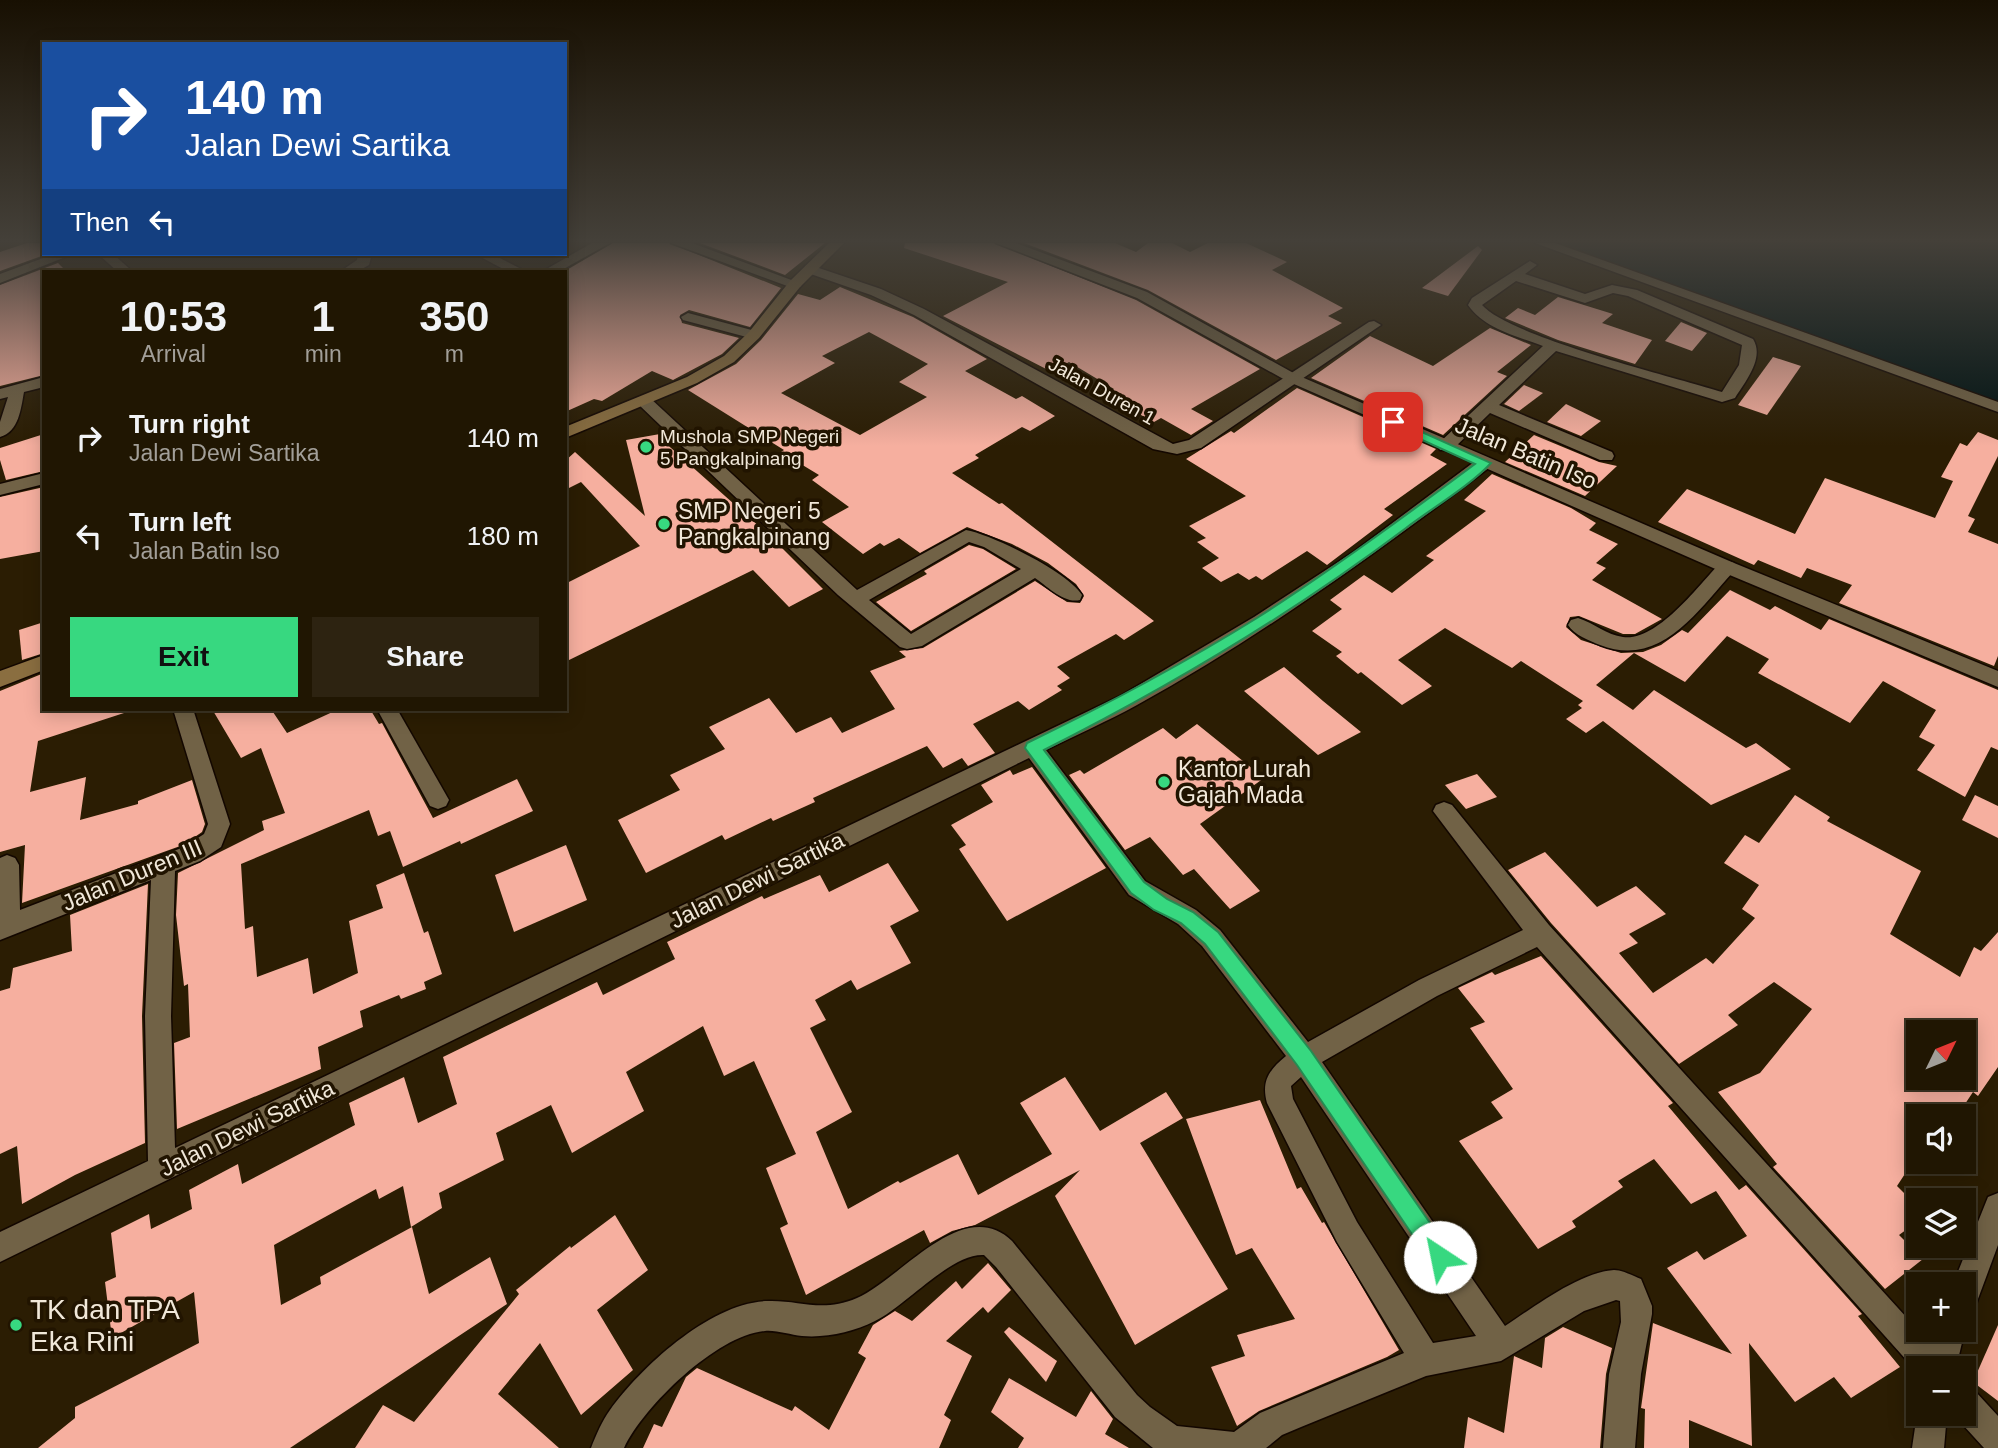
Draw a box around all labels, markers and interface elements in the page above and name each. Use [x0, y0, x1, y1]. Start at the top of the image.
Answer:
icon: right [70, 70, 161, 161]
text: 140 m [185, 70, 324, 124]
text: Jalan Dewi Sartika [185, 127, 450, 163]
icon: left [143, 203, 181, 241]
text: Then [70, 207, 129, 237]
text: 10:53 [120, 293, 227, 340]
text: 1 [311, 293, 335, 340]
text: 350 [419, 293, 489, 340]
text: Arrival [141, 341, 206, 367]
text: min [305, 341, 342, 367]
text: m [445, 341, 464, 367]
street label: Jalan Duren 1 [1045, 353, 1159, 429]
pin [1363, 392, 1423, 452]
icon: arrive [1374, 403, 1412, 441]
text: Turn right [129, 409, 250, 439]
street label: Jalan Batin Iso [1451, 412, 1601, 494]
icon: right [70, 419, 108, 457]
text: 140 m [467, 423, 539, 453]
place label: Mushola SMP Negeri 5 Pangkalpinang [660, 426, 839, 469]
marker: Mushola SMP Negeri 5 Pangkalpinang [638, 439, 654, 455]
text: Jalan Dewi Sartika [129, 440, 319, 466]
place label: SMP Negeri 5 Pangkalpinang [678, 498, 830, 550]
text: Turn left [129, 507, 231, 537]
marker: SMP Negeri 5 Pangkalpinang [656, 516, 672, 532]
icon: left [70, 517, 108, 555]
text: 180 m [467, 521, 539, 551]
text: Jalan Batin Iso [129, 538, 280, 564]
button: Exit [70, 617, 298, 697]
button: Share [312, 617, 539, 697]
place label: Kantor Lurah Gajah Mada [1178, 756, 1311, 808]
marker: Kantor Lurah Gajah Mada [1156, 774, 1172, 790]
street label: Jalan Dewi Sartika [666, 826, 848, 933]
street label: Jalan Duren III [58, 834, 206, 916]
north arrow [1906, 1020, 1976, 1090]
map controls [1906, 1020, 1976, 1426]
street label: Jalan Dewi Sartika [156, 1074, 338, 1181]
button: sound [1906, 1104, 1976, 1174]
button: layers [1906, 1188, 1976, 1258]
position arrow [1403, 1220, 1477, 1294]
button: + [1906, 1272, 1976, 1342]
place label: TK dan TPA Eka Rini [30, 1294, 180, 1357]
marker: TK dan TPA Eka Rini [8, 1317, 24, 1333]
button: − [1906, 1356, 1976, 1426]

